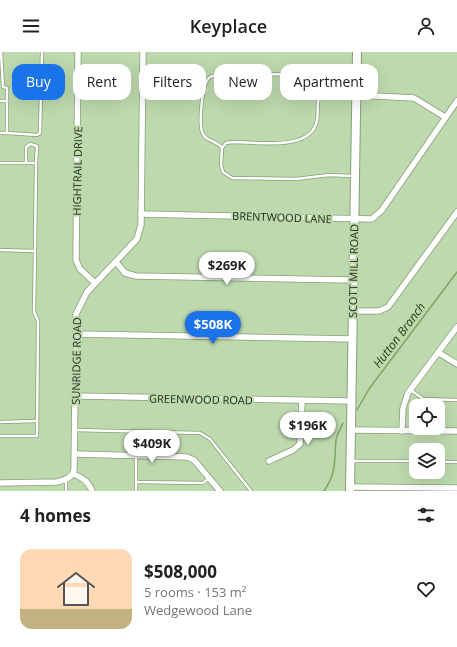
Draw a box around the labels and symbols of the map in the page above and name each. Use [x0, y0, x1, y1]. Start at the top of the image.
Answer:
street label: HIGHTRAIL DRIVE [69, 126, 85, 216]
street label: BRENTWOOD LANE [232, 208, 332, 226]
street label: SCOTT MILL ROAD [345, 224, 361, 318]
pin: $269K [199, 252, 255, 286]
water label: Hutton Branch [369, 299, 429, 371]
pin: $508K [185, 311, 241, 345]
street label: SUNRIDGE ROAD [68, 317, 84, 405]
street label: GREENWOOD ROAD [149, 391, 253, 407]
pin: $196K [280, 412, 336, 446]
pin: $409K [124, 430, 180, 464]

